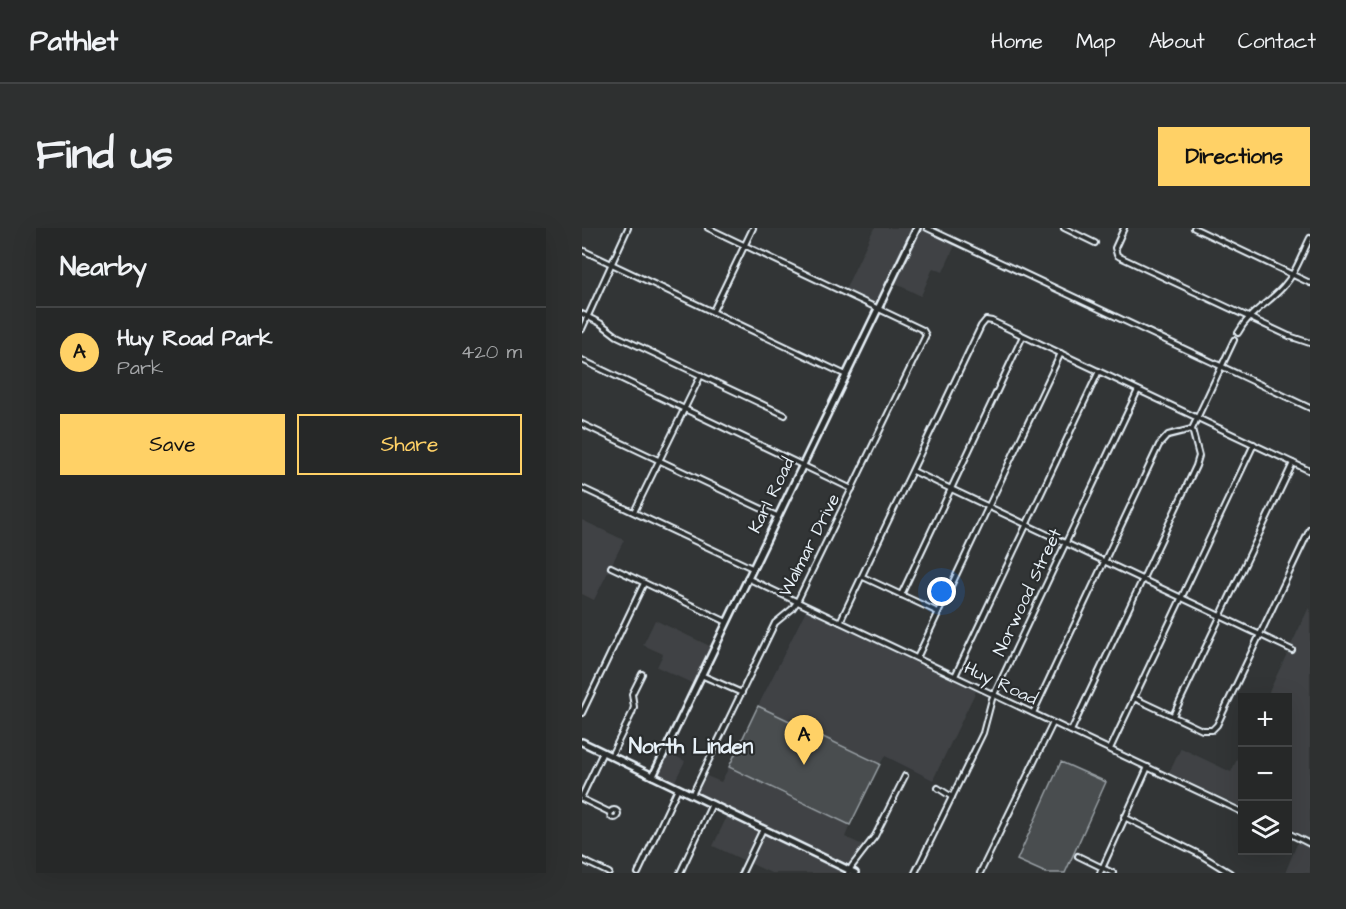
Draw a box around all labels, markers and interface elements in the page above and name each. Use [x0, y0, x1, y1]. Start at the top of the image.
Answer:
text: Pathlet [30, 22, 118, 61]
text: Home [991, 27, 1043, 56]
text: Map [1076, 27, 1116, 56]
text: About [1149, 27, 1205, 56]
text: Contact [1238, 27, 1316, 56]
text: Find us [36, 127, 173, 185]
button: Directions [1158, 127, 1310, 186]
text: Nearby [60, 249, 147, 285]
text: Huy Road Park [117, 323, 273, 354]
text: A [73, 338, 86, 366]
text: 420 m [461, 338, 522, 366]
text: Park [117, 354, 163, 382]
button: Save [60, 414, 285, 475]
button: Share [297, 414, 522, 475]
street label: Karl Road [742, 453, 801, 537]
street label: Walmar Drive [773, 489, 846, 601]
street label: Norwood Street [987, 524, 1068, 660]
your location [927, 577, 956, 606]
street label: Huy Road [960, 656, 1042, 712]
map controls [1238, 693, 1292, 855]
button: + [1238, 693, 1292, 747]
pin: A [784, 716, 824, 765]
district label: North Linden [629, 732, 754, 761]
button: − [1238, 747, 1292, 801]
button: layers [1238, 801, 1292, 855]

